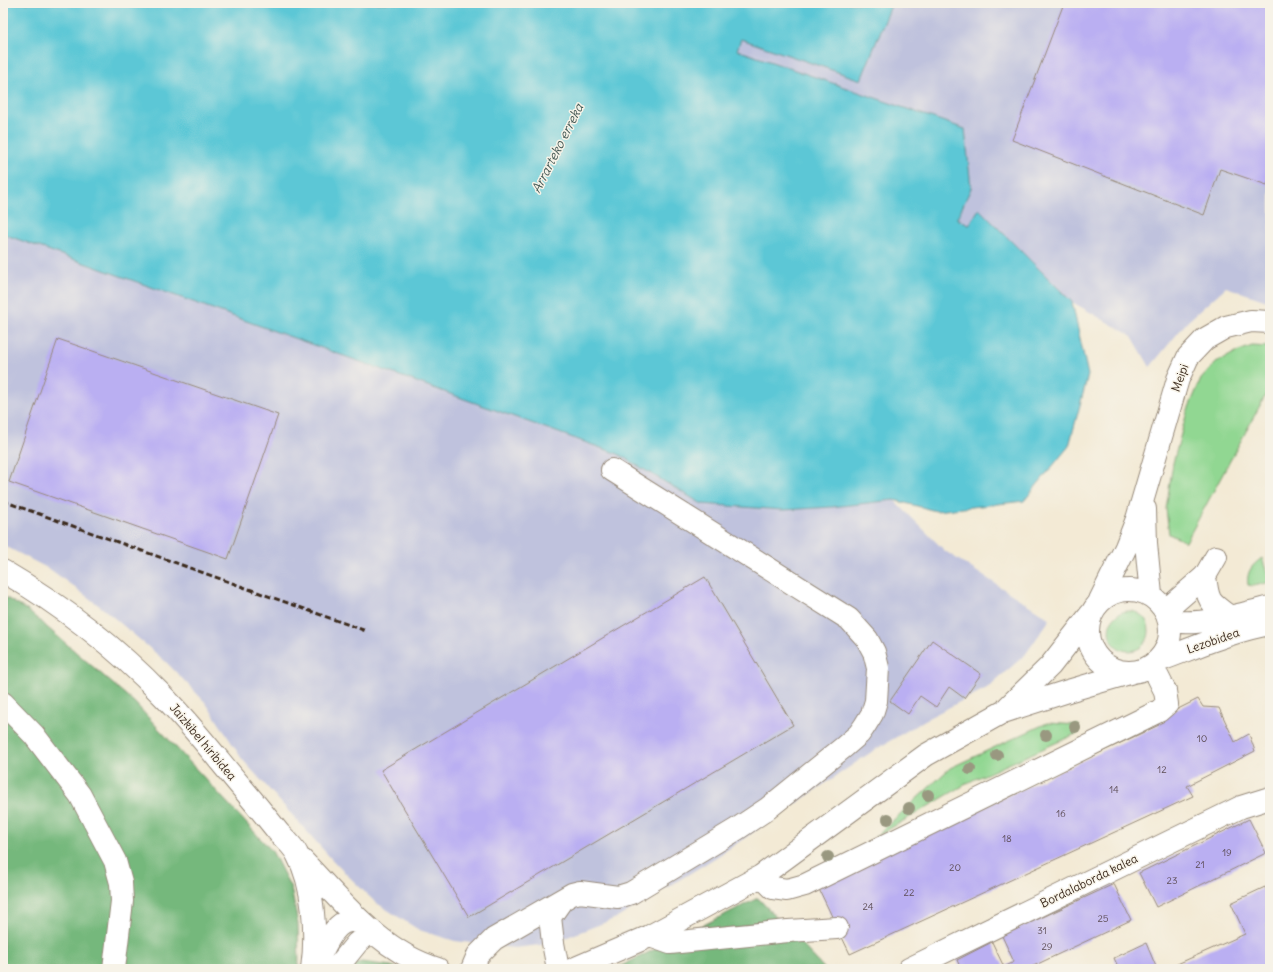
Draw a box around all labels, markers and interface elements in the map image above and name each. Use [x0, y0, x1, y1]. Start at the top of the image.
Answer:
water label: Arrarteko erreka [528, 100, 588, 196]
street label: Meipi [1168, 362, 1191, 394]
street label: Lezobidea [1185, 624, 1241, 657]
street label: Jaizkibel hiribidea [167, 700, 240, 783]
house number: 10 [1197, 732, 1207, 745]
house number: 12 [1157, 763, 1167, 776]
house number: 14 [1109, 783, 1119, 796]
house number: 16 [1056, 807, 1066, 820]
house number: 18 [1002, 832, 1012, 845]
house number: 19 [1222, 846, 1232, 859]
street label: Bordalaborda kalea [1038, 850, 1140, 911]
house number: 21 [1195, 858, 1205, 871]
house number: 20 [949, 861, 961, 874]
house number: 23 [1166, 874, 1178, 887]
house number: 22 [904, 886, 915, 899]
house number: 24 [862, 900, 874, 913]
house number: 25 [1097, 912, 1109, 925]
house number: 31 [1037, 924, 1047, 937]
house number: 29 [1041, 940, 1053, 953]

